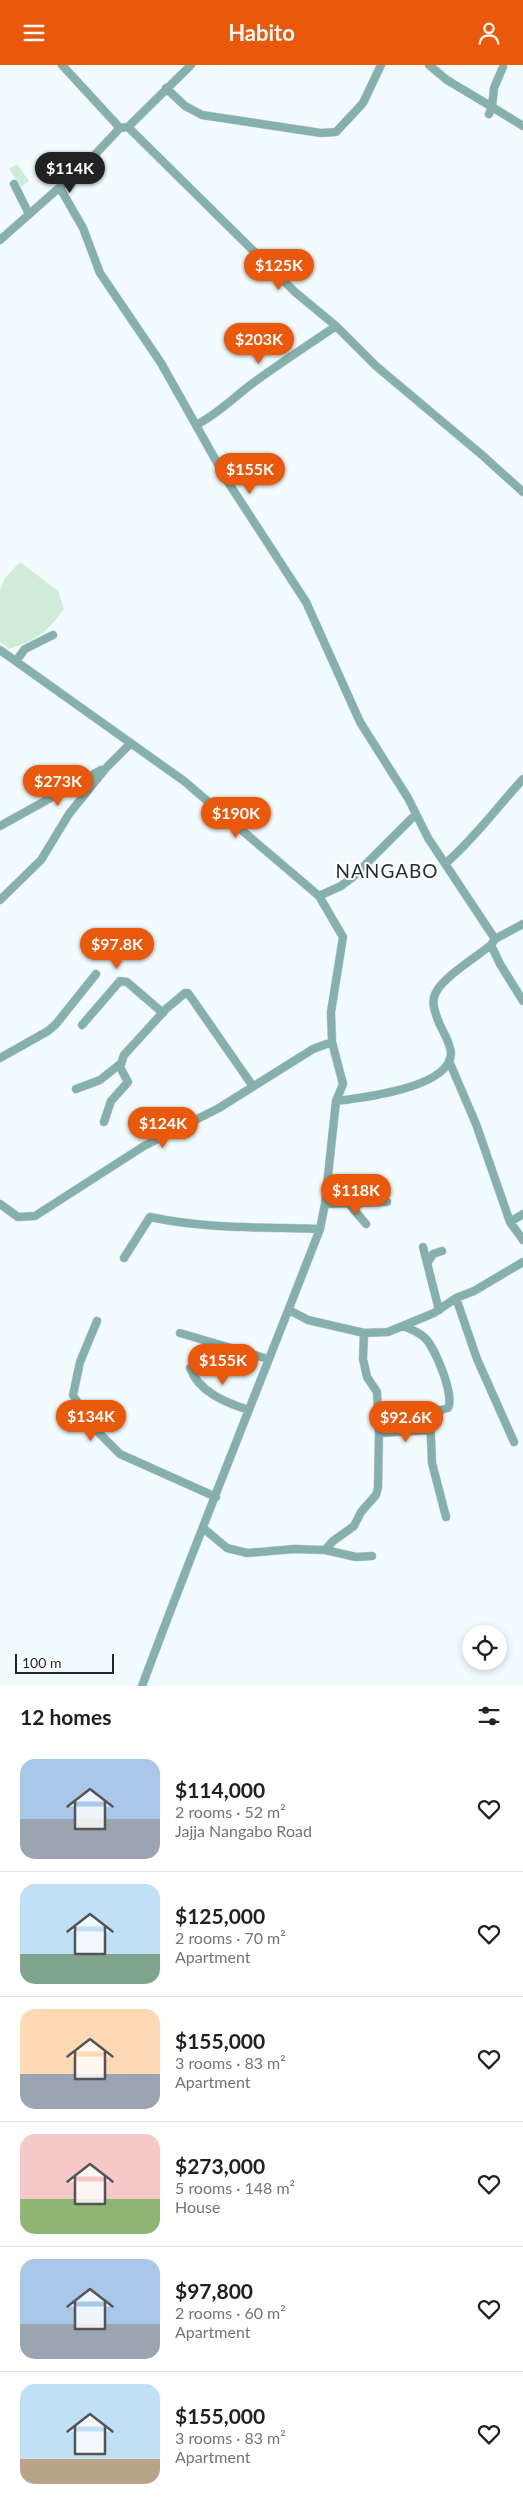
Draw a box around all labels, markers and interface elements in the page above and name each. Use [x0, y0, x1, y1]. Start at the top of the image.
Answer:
icon: menu [20, 19, 48, 47]
text: Habito [228, 19, 295, 46]
icon: person [475, 19, 503, 47]
pin: $114K [35, 151, 105, 194]
text: $114K [46, 158, 94, 177]
pin: $125K [244, 249, 314, 291]
text: $125K [255, 255, 303, 274]
pin: $203K [224, 323, 294, 365]
text: $203K [235, 329, 283, 348]
pin: $155K [215, 453, 285, 495]
text: $155K [226, 459, 274, 478]
pin: $273K [23, 765, 93, 807]
text: $273K [34, 771, 82, 790]
pin: $190K [201, 797, 271, 839]
text: $190K [212, 803, 260, 822]
district label: NANGABO [336, 859, 439, 882]
pin: $97.8K [76, 927, 158, 970]
text: $97.8K [91, 934, 143, 953]
pin: $124K [128, 1107, 198, 1149]
text: $124K [139, 1113, 187, 1132]
pin: $118K [321, 1173, 391, 1216]
text: $118K [332, 1180, 380, 1199]
pin: $155K [188, 1343, 258, 1386]
text: $155K [199, 1350, 247, 1369]
pin: $134K [56, 1399, 126, 1442]
pin: $92.6K [365, 1401, 447, 1443]
text: $134K [67, 1406, 115, 1425]
text: $92.6K [380, 1407, 432, 1426]
map controls [462, 1625, 507, 1670]
button: locate [462, 1625, 507, 1670]
scale bar [15, 1651, 114, 1674]
text: 100 m [22, 1654, 61, 1671]
icon: filters [475, 1702, 503, 1730]
text: 12 homes [20, 1704, 111, 1729]
text: $114,000 [175, 1777, 265, 1802]
icon: home [60, 1779, 120, 1839]
icon: heart [475, 1795, 503, 1823]
text: 2 rooms · 52 m² [175, 1802, 286, 1821]
text: Jajja Nangabo Road [175, 1821, 312, 1840]
text: $125,000 [175, 1903, 265, 1928]
icon: home [60, 1904, 120, 1964]
icon: heart [475, 1920, 503, 1948]
text: 2 rooms · 70 m² [175, 1928, 286, 1947]
text: Apartment [175, 1947, 250, 1966]
text: $155,000 [175, 2028, 265, 2053]
icon: home [60, 2029, 120, 2089]
icon: heart [475, 2045, 503, 2073]
text: 3 rooms · 83 m² [175, 2053, 286, 2072]
text: Apartment [175, 2072, 250, 2091]
text: $273,000 [175, 2153, 265, 2178]
icon: home [60, 2154, 120, 2214]
icon: heart [475, 2170, 503, 2198]
text: 5 rooms · 148 m² [175, 2178, 295, 2197]
text: House [175, 2197, 220, 2216]
text: $97,800 [175, 2278, 253, 2303]
icon: home [60, 2279, 120, 2339]
icon: heart [475, 2295, 503, 2323]
text: 2 rooms · 60 m² [175, 2303, 286, 2322]
text: Apartment [175, 2322, 250, 2341]
text: $155,000 [175, 2403, 265, 2428]
icon: home [60, 2404, 120, 2464]
icon: heart [475, 2420, 503, 2448]
text: 3 rooms · 83 m² [175, 2428, 286, 2447]
text: Apartment [175, 2447, 250, 2466]

